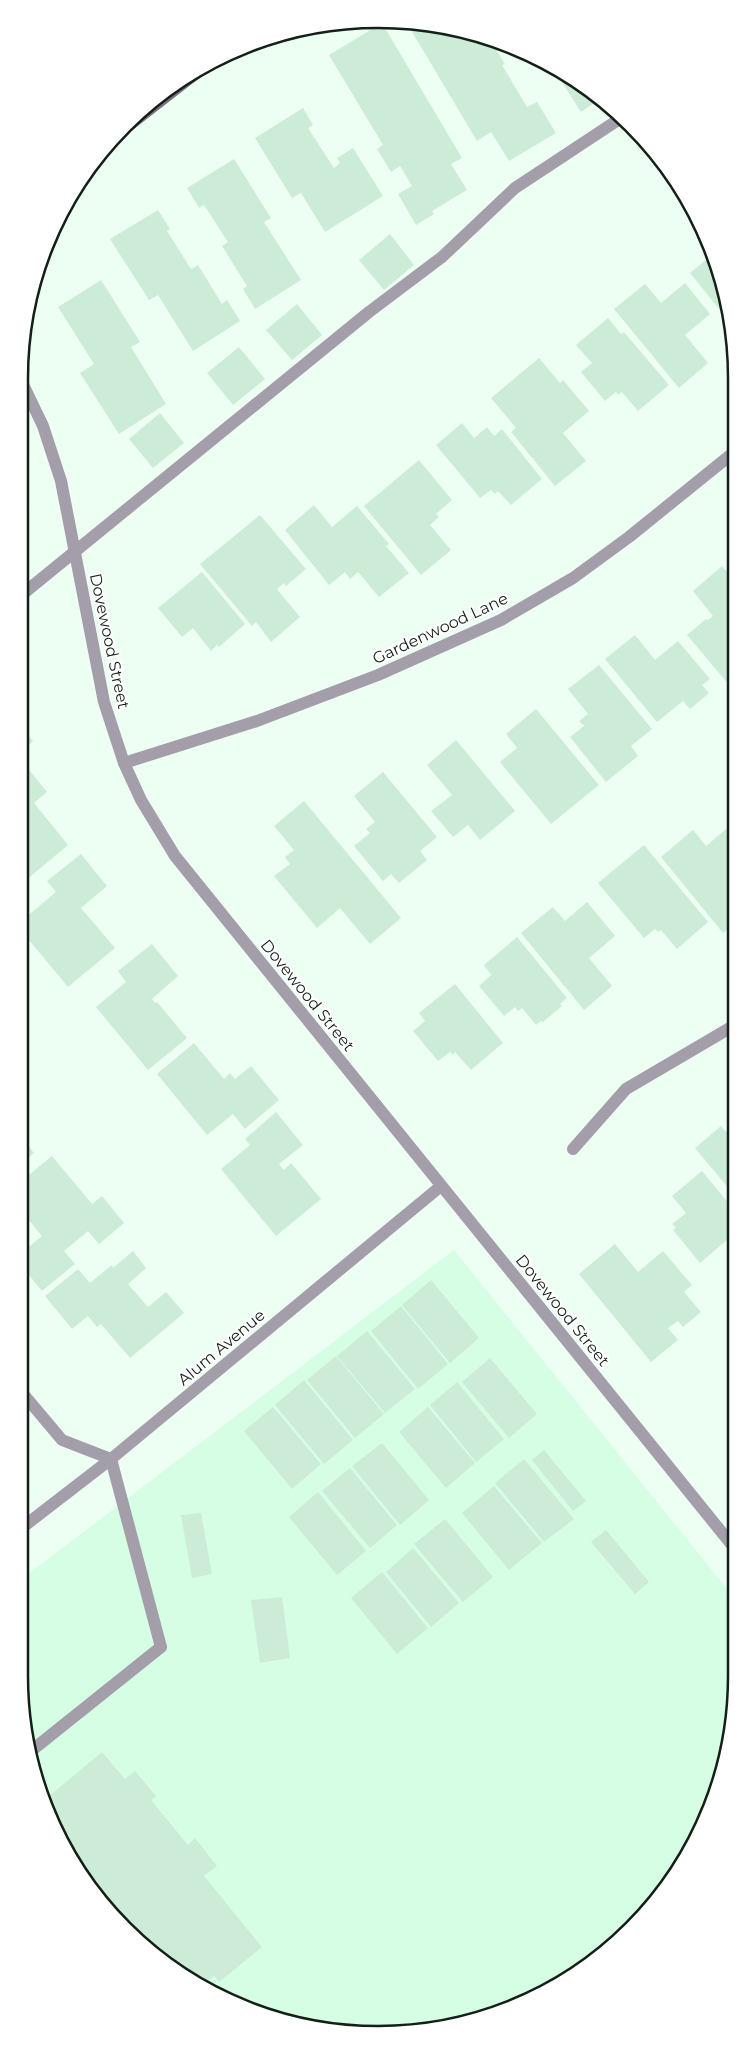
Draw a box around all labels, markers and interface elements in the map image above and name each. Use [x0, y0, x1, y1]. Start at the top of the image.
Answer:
street label: Dovewood Street [86, 572, 133, 711]
street label: Gardenwood Lane [369, 589, 511, 668]
street label: Dovewood Street [257, 936, 359, 1055]
street label: Dovewood Street [512, 1251, 614, 1370]
street label: Alum Avenue [174, 1305, 269, 1389]

